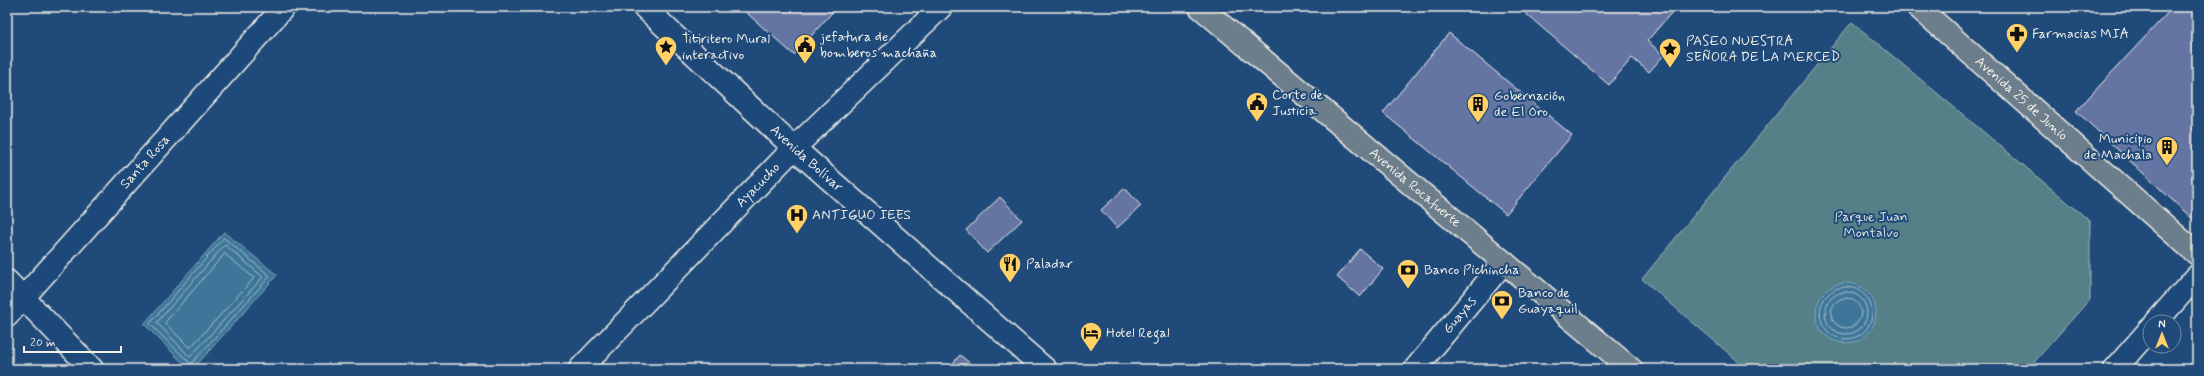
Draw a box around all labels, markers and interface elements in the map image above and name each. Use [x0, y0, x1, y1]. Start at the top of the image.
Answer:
pharmacy icon: Farmacias MIA [2004, 21, 2030, 54]
place label: Farmacias MIA [2032, 25, 2129, 43]
place label: jefatura de bomberos machaña [819, 28, 937, 62]
place label: Titiritero Mural interactivo [682, 30, 770, 64]
public building icon: jefatura de bomberos machaña [792, 32, 818, 65]
place label: PASEO NUESTRA SEÑORA DE LA MERCED [1686, 32, 1840, 66]
place icon: Titiritero Mural interactivo [653, 34, 679, 67]
place icon: PASEO NUESTRA SEÑORA DE LA MERCED [1657, 36, 1683, 69]
street label: Avenida 25 de Junio [1971, 52, 2072, 144]
place label: Corte de Justicia [1272, 86, 1324, 120]
place label: Gobernación de El Oro [1494, 87, 1565, 121]
public building icon: Corte de Justicia [1244, 90, 1270, 123]
building icon: Gobernación de El Oro [1465, 91, 1491, 124]
street label: Avenida Bolívar [766, 121, 847, 196]
place label: Municipio de Machala [2084, 130, 2152, 164]
street label: Santa Rosa [116, 131, 174, 193]
building icon: Municipio de Machala [2154, 134, 2180, 167]
street label: Avenida Rocafuerte [1365, 144, 1465, 232]
street label: Ayacucho [732, 159, 784, 212]
hospital icon: ANTIGUO IEES [784, 202, 810, 235]
place label: ANTIGUO IEES [812, 206, 911, 224]
park label: Parque Juan Montalvo [1834, 208, 1908, 242]
restaurant icon: Paladar [997, 251, 1023, 284]
place label: Paladar [1026, 255, 1073, 273]
bank icon: Banco Pichincha [1395, 257, 1421, 290]
place label: Banco Pichincha [1424, 261, 1519, 279]
place label: Banco de Guayaquil [1518, 284, 1578, 318]
bank icon: Banco de Guayaquil [1489, 288, 1515, 321]
street label: Guayas [1439, 292, 1481, 338]
north arrow [2142, 314, 2182, 354]
text: N [2158, 318, 2166, 332]
hotel icon: Hotel Regal [1078, 320, 1104, 353]
place label: Hotel Regal [1106, 324, 1170, 344]
scale bar [24, 328, 121, 354]
text: 20 m [30, 335, 56, 351]

